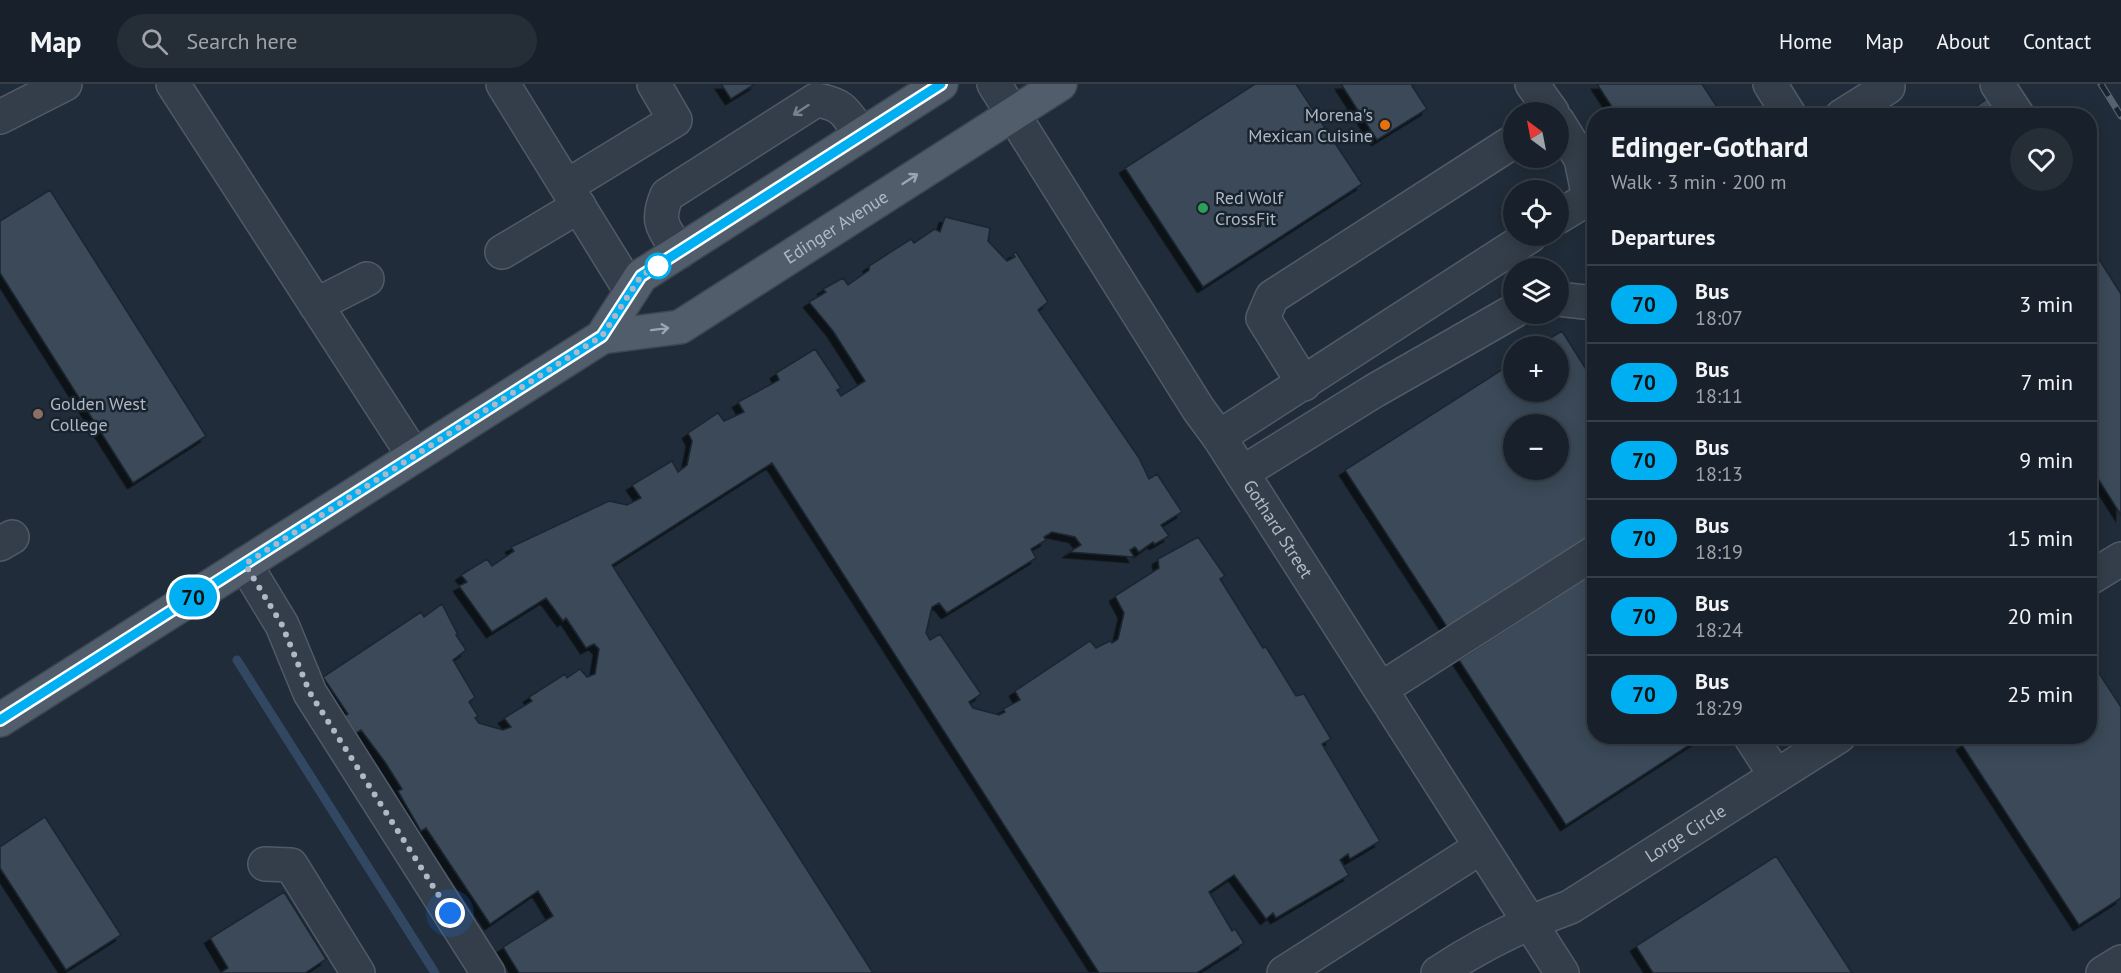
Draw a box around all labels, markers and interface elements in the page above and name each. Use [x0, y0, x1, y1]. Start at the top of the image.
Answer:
search box [117, 14, 537, 68]
text: Map [30, 23, 81, 60]
icon: search [138, 25, 171, 58]
text: Search here [186, 27, 297, 55]
text: Home [1779, 28, 1832, 55]
text: Map [1865, 28, 1904, 55]
text: About [1937, 28, 1990, 55]
text: Contact [2023, 28, 2091, 55]
north arrow [1503, 102, 1569, 168]
map controls [1503, 102, 1569, 480]
place label: Morena's Mexican Cuisine [1248, 103, 1373, 147]
one-way arrow [793, 104, 810, 116]
marker: Morena's Mexican Cuisine [1378, 118, 1392, 132]
text: Edinger-Gothard [1611, 128, 1809, 165]
button: heart [2010, 128, 2073, 191]
text: Walk · 3 min · 200 m [1611, 169, 1787, 195]
one-way arrow [901, 173, 918, 185]
button: locate [1503, 180, 1569, 246]
street label: Edinger Avenue [779, 185, 892, 269]
place label: Red Wolf CrossFit [1215, 186, 1284, 230]
marker: Red Wolf CrossFit [1196, 201, 1210, 215]
text: Departures [1611, 223, 1715, 251]
unlabelled marker [645, 253, 671, 279]
button: layers [1503, 258, 1569, 324]
text: Bus [1695, 277, 1729, 305]
text: 3 min [2019, 290, 2073, 318]
text: 70 [1632, 291, 1656, 318]
text: 18:07 [1695, 305, 1743, 331]
one-way arrow [649, 324, 669, 335]
button: + [1503, 336, 1569, 402]
text: Bus [1695, 355, 1729, 383]
text: 7 min [2021, 368, 2073, 396]
text: 70 [1632, 369, 1656, 396]
text: 18:11 [1695, 383, 1743, 409]
place label: Golden West College [50, 392, 146, 436]
marker: Golden West College [31, 407, 45, 421]
button: − [1503, 414, 1569, 480]
text: Bus [1695, 433, 1729, 461]
text: 9 min [2019, 446, 2073, 474]
text: 70 [1632, 447, 1656, 474]
text: 18:13 [1695, 461, 1743, 487]
street label: Gothard Street [1238, 475, 1318, 582]
text: Bus [1695, 511, 1729, 539]
text: 15 min [2007, 524, 2073, 552]
text: 70 [1632, 525, 1656, 552]
text: 18:19 [1695, 539, 1743, 565]
line badge: 70 [166, 578, 220, 616]
text: 70 [181, 584, 205, 611]
text: Bus [1695, 589, 1729, 617]
text: 20 min [2007, 602, 2073, 630]
text: 70 [1632, 603, 1656, 630]
text: 18:24 [1695, 617, 1743, 643]
text: Bus [1695, 667, 1729, 695]
text: 25 min [2007, 680, 2073, 708]
text: 70 [1632, 681, 1656, 708]
text: 18:29 [1695, 695, 1743, 721]
street label: Lorge Circle [1641, 799, 1730, 867]
your location [435, 898, 465, 928]

